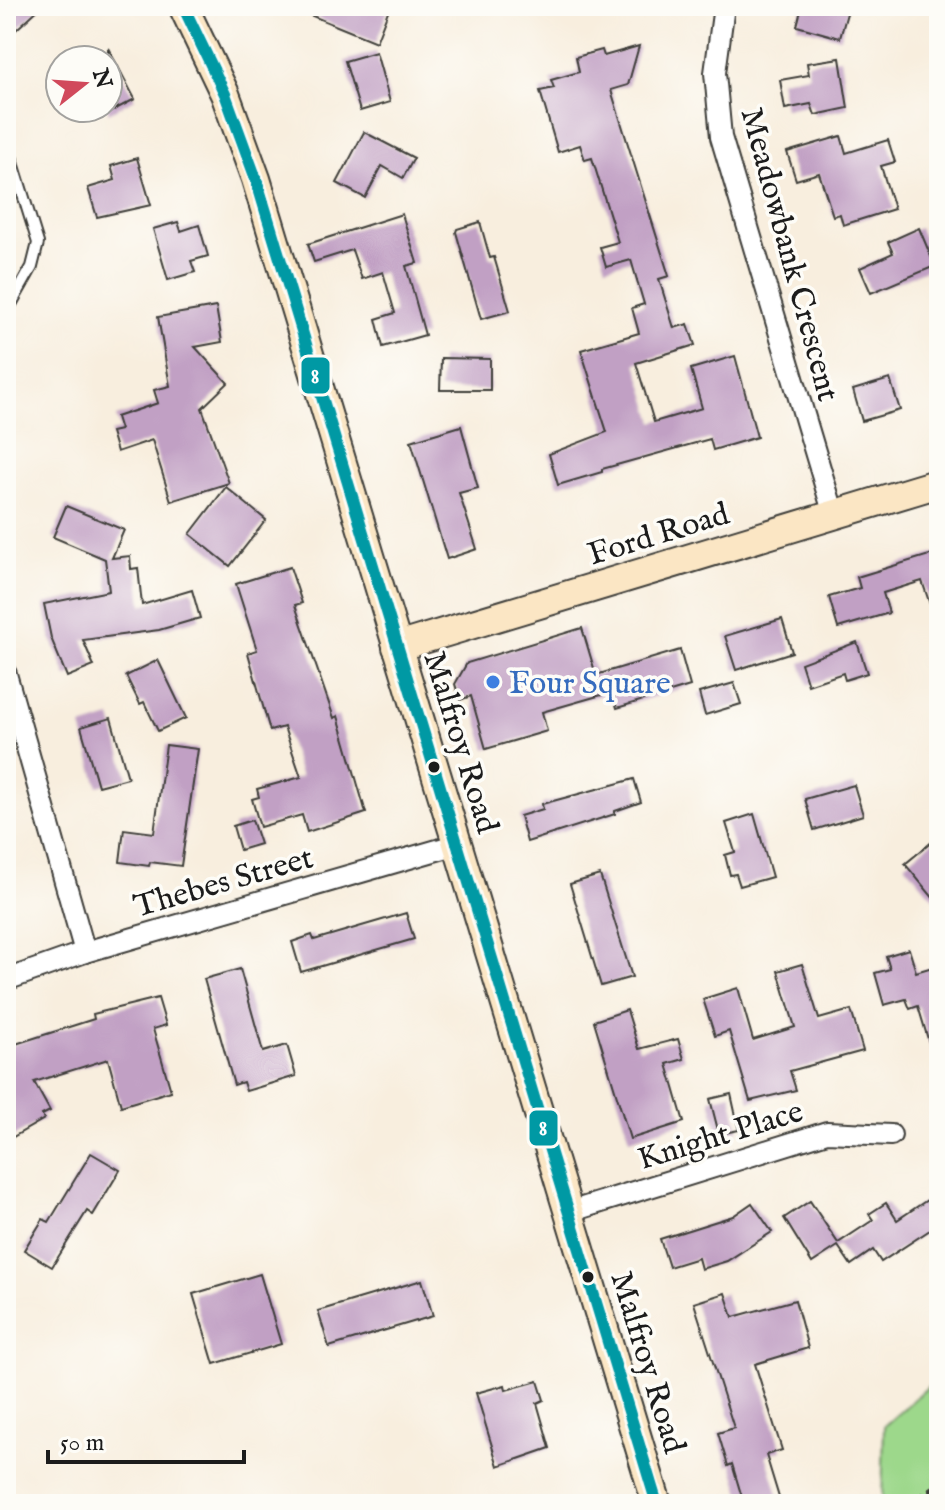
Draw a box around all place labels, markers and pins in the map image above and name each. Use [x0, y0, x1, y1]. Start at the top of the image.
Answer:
place label: Four Square [509, 664, 671, 705]
marker: Four Square [484, 673, 502, 691]
unlabelled marker [426, 759, 442, 775]
unlabelled marker [580, 1269, 596, 1285]

